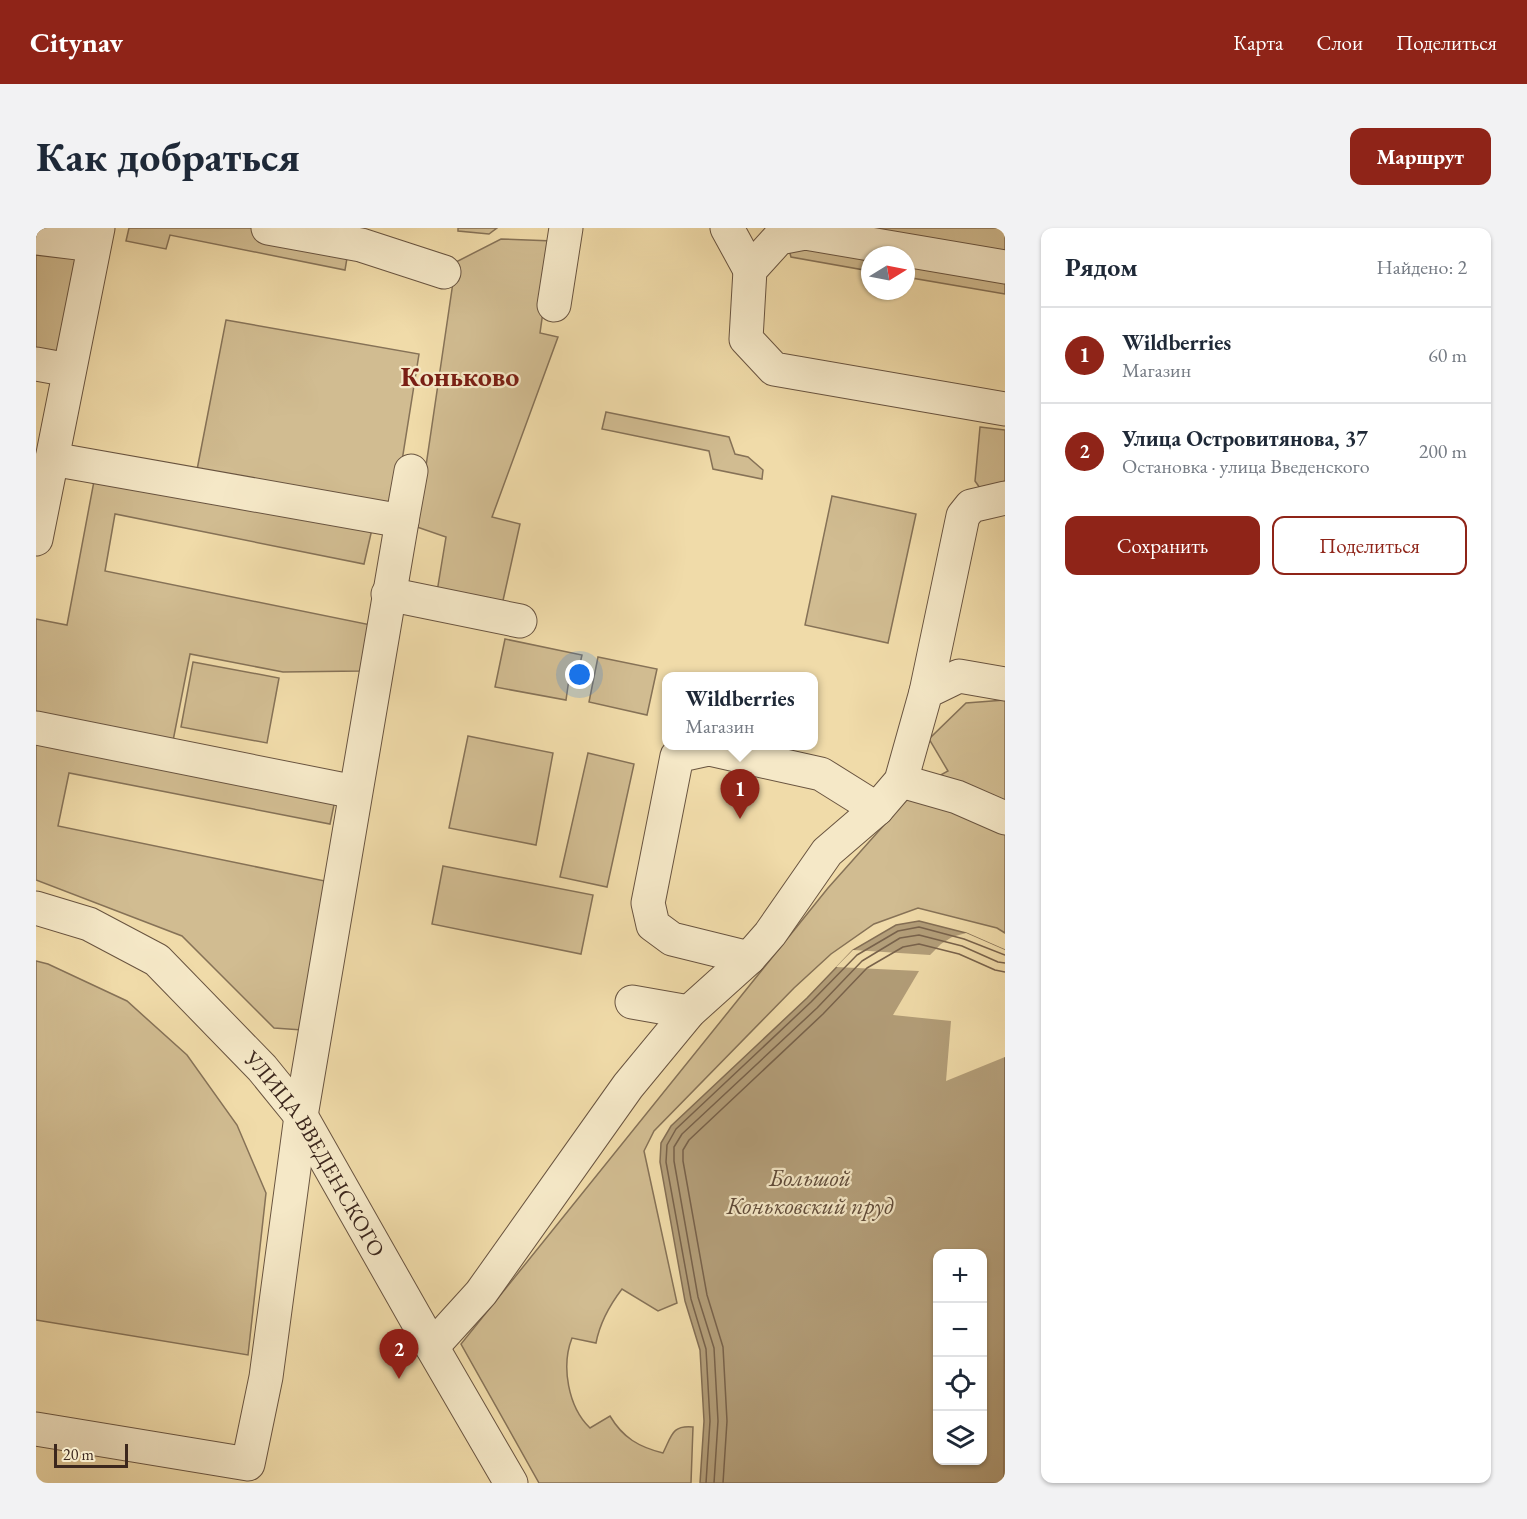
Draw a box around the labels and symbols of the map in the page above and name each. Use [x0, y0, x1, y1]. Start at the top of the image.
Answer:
north arrow [861, 246, 915, 300]
district label: Коньково [401, 358, 519, 394]
your location [565, 660, 594, 689]
pin: 1 [720, 770, 760, 819]
street label: УЛИЦА ВВЕДЕНСКОГО [237, 1044, 392, 1262]
water label: Большой Коньковский пруд [725, 1162, 894, 1221]
pin: 2 [380, 1330, 418, 1379]
scale bar [54, 1441, 128, 1468]

